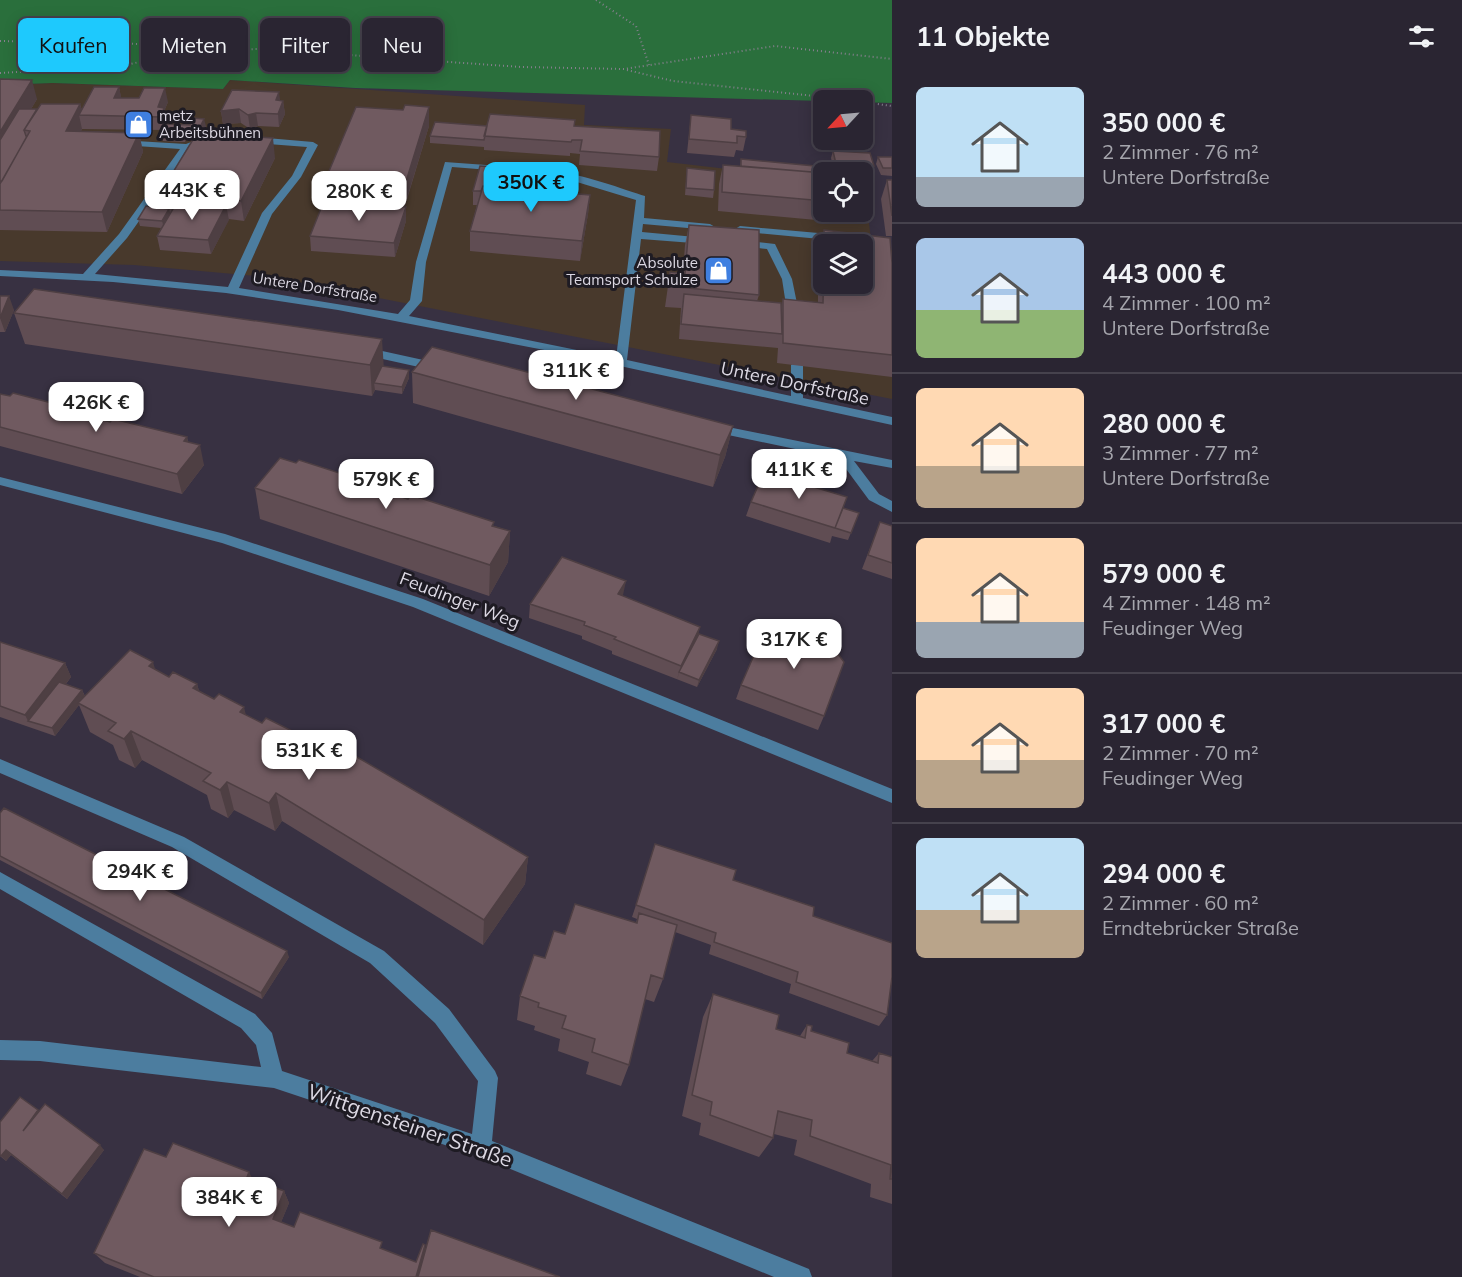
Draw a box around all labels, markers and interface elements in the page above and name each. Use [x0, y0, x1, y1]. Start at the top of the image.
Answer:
chip: Kaufen [18, 18, 129, 72]
chip: Mieten [141, 18, 248, 72]
chip: Filter [260, 18, 350, 72]
chip: Neu [362, 18, 443, 72]
text: 11 Objekte [916, 20, 1050, 53]
icon: filters [1405, 20, 1438, 53]
north arrow [813, 90, 873, 150]
map controls [813, 90, 873, 294]
place label: metz Arbeitsbühnen [159, 106, 261, 142]
text: 350 000 € [1102, 106, 1225, 139]
shop icon: metz Arbeitsbühnen [122, 108, 154, 140]
icon: home [964, 111, 1036, 183]
text: 2 Zimmer · 76 m² [1102, 139, 1259, 164]
pin: 350K € [482, 162, 580, 213]
button: locate [813, 162, 873, 222]
text: Untere Dorfstraße [1102, 164, 1270, 189]
text: 350K € [498, 169, 564, 194]
pin: 443K € [143, 170, 241, 221]
pin: 280K € [310, 171, 408, 222]
text: 443K € [159, 177, 225, 202]
text: 280K € [326, 178, 392, 203]
button: layers [813, 234, 873, 294]
place label: Absolute Teamsport Schulze [566, 253, 698, 289]
shop icon: Absolute Teamsport Schulze [703, 255, 735, 287]
text: 443 000 € [1102, 257, 1225, 290]
icon: home [964, 262, 1036, 334]
street label: Untere Dorfstraße [251, 268, 379, 306]
text: 4 Zimmer · 100 m² [1102, 290, 1271, 315]
text: Untere Dorfstraße [1102, 315, 1270, 340]
pin: 311K € [527, 350, 625, 401]
street label: Untere Dorfstraße [719, 356, 871, 410]
text: 311K € [543, 357, 609, 382]
pin: 426K € [47, 382, 145, 433]
text: 426K € [63, 389, 129, 414]
text: 280 000 € [1102, 407, 1225, 440]
icon: home [964, 412, 1036, 484]
text: 3 Zimmer · 77 m² [1102, 440, 1259, 465]
pin: 411K € [750, 449, 848, 500]
text: 411K € [766, 456, 832, 481]
pin: 579K € [337, 459, 435, 510]
text: Untere Dorfstraße [1102, 465, 1270, 490]
text: 579K € [353, 466, 419, 491]
text: 579 000 € [1102, 557, 1225, 590]
icon: home [964, 562, 1036, 634]
street label: Feudinger Weg [397, 566, 523, 634]
text: 4 Zimmer · 148 m² [1102, 590, 1271, 615]
text: Feudinger Weg [1102, 615, 1243, 640]
pin: 317K € [745, 619, 843, 670]
text: 317K € [761, 626, 827, 651]
text: 317 000 € [1102, 707, 1225, 740]
icon: home [964, 712, 1036, 784]
pin: 531K € [260, 730, 358, 781]
text: 531K € [276, 737, 342, 762]
text: 2 Zimmer · 70 m² [1102, 740, 1259, 765]
text: Feudinger Weg [1102, 765, 1243, 790]
pin: 294K € [91, 851, 189, 902]
text: 294 000 € [1102, 857, 1225, 890]
text: 294K € [107, 858, 173, 883]
icon: home [964, 862, 1036, 934]
text: 2 Zimmer · 60 m² [1102, 890, 1259, 915]
text: Erndtebrücker Straße [1102, 915, 1299, 940]
street label: Wittgensteiner Straße [304, 1078, 516, 1172]
pin: 384K € [180, 1177, 278, 1228]
text: 384K € [196, 1184, 262, 1209]

